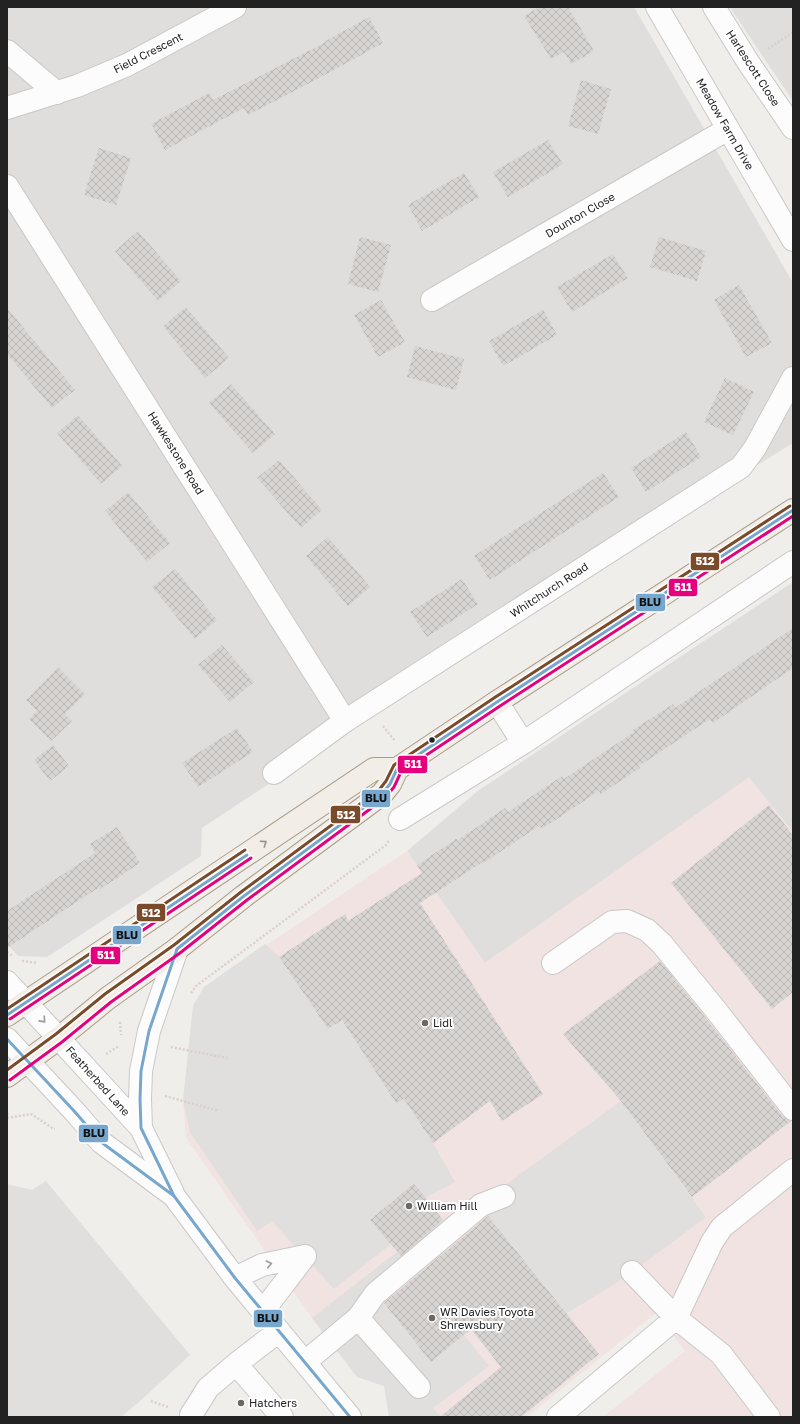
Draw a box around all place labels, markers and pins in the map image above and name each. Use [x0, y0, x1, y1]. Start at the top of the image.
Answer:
unlabelled marker [427, 735, 437, 745]
place label: Lidl [433, 1016, 453, 1029]
marker: Lidl [420, 1018, 430, 1028]
place label: William Hill [417, 1199, 478, 1212]
marker: William Hill [404, 1201, 414, 1211]
place label: WR Davies Toyota Shrewsbury [440, 1305, 534, 1331]
marker: WR Davies Toyota Shrewsbury [427, 1313, 437, 1323]
place label: Hatchers [249, 1396, 297, 1409]
marker: Hatchers [236, 1398, 246, 1408]

